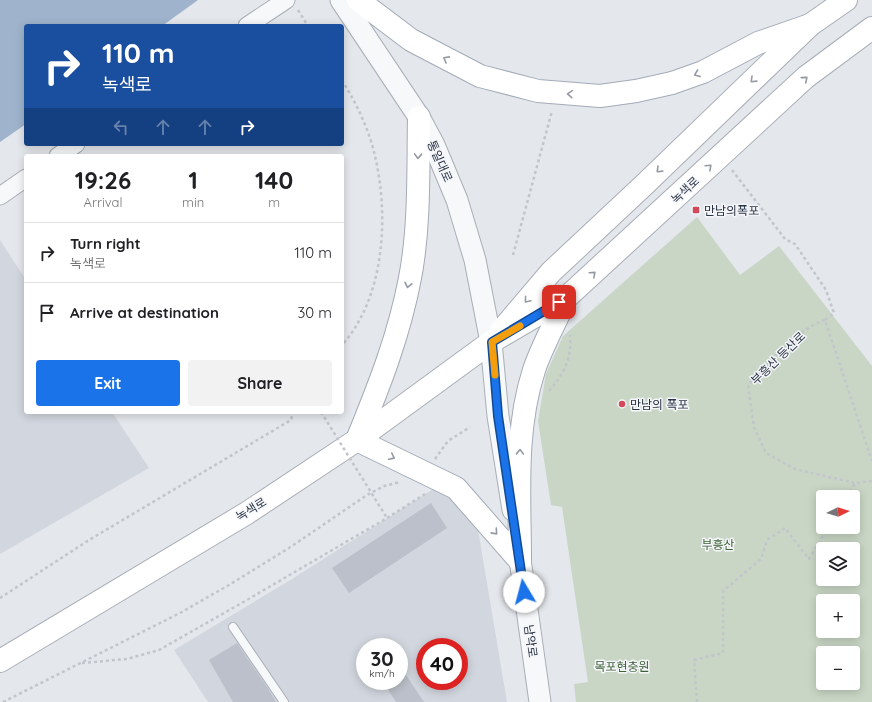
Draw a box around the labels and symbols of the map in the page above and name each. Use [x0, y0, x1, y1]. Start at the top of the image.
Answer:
one-way arrow [443, 56, 450, 64]
one-way arrow [694, 69, 701, 77]
one-way arrow [750, 75, 758, 83]
one-way arrow [800, 76, 808, 83]
one-way arrow [567, 90, 573, 99]
street label: 통일대로 [424, 138, 456, 184]
one-way arrow [414, 153, 422, 159]
one-way arrow [704, 164, 712, 172]
one-way arrow [657, 165, 664, 172]
street label: 녹색로 [668, 173, 702, 207]
place label: 만남의폭포 [704, 203, 759, 218]
marker: 만남의폭포 [691, 205, 701, 215]
one-way arrow [588, 271, 596, 278]
one-way arrow [405, 282, 413, 289]
pin [542, 285, 576, 319]
one-way arrow [524, 295, 531, 302]
street label: 부흥산 등산로 [748, 328, 808, 388]
place label: 만남의 폭포 [630, 397, 688, 412]
marker: 만남의 폭포 [617, 399, 627, 409]
one-way arrow [515, 449, 524, 455]
one-way arrow [388, 452, 396, 460]
north arrow [816, 490, 860, 534]
street label: 녹색로 [233, 494, 269, 524]
one-way arrow [490, 528, 497, 535]
park label: 부흥산 [701, 537, 735, 552]
position arrow [503, 571, 545, 613]
street label: 남악로 [521, 624, 541, 658]
speed limit sign: 40 [416, 638, 468, 690]
park label: 목포현충원 [594, 659, 650, 674]

